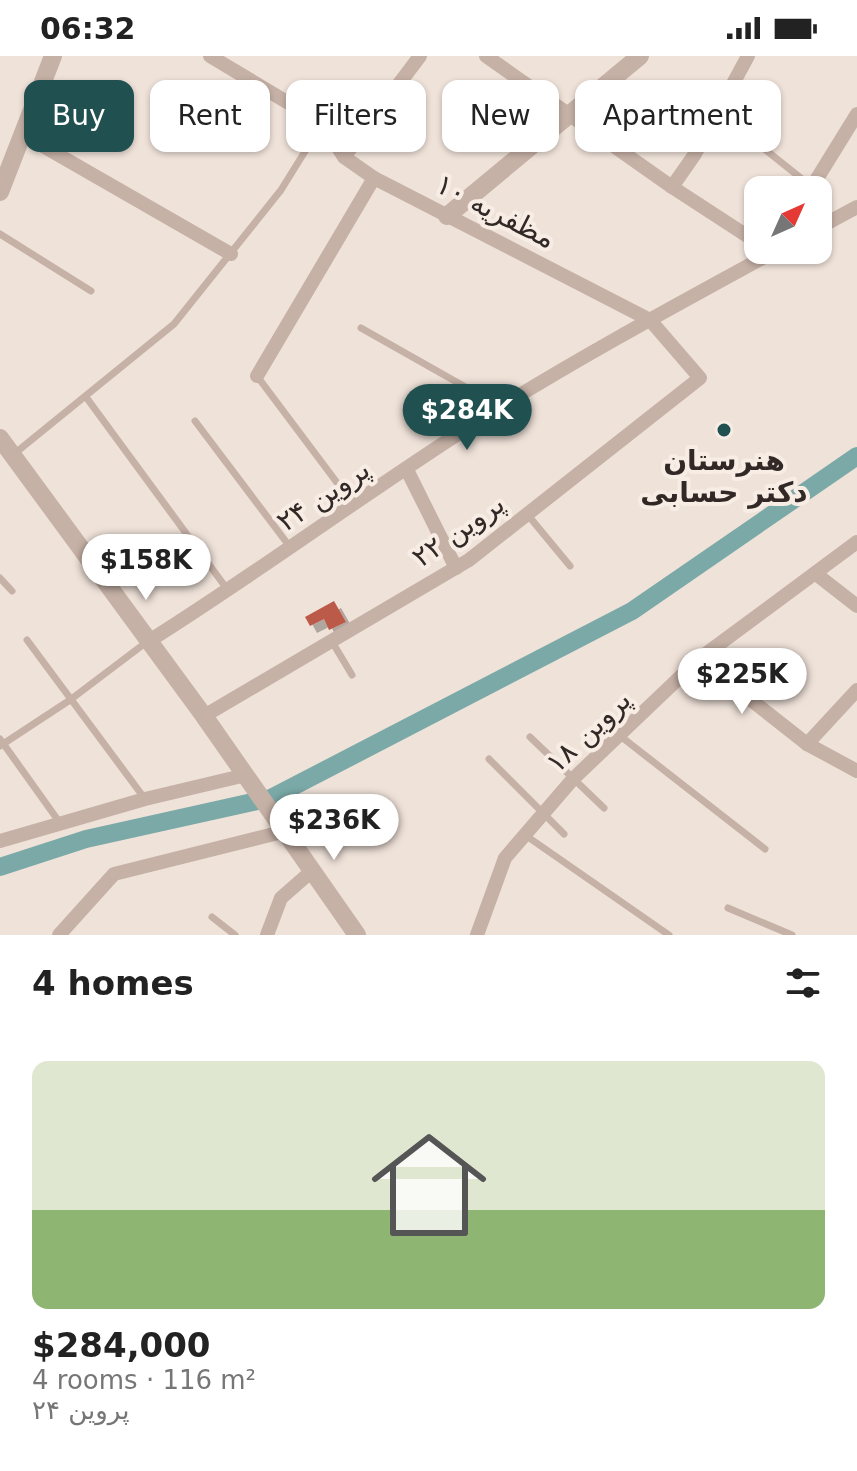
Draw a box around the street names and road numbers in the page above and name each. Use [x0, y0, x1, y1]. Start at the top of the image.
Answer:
street label: مظفریه ۱۰ [431, 167, 561, 256]
street label: پروین ۲۴ [271, 452, 376, 538]
street label: پروین ۲۲ [406, 487, 511, 574]
street label: پروین ۱۸ [539, 683, 638, 780]

